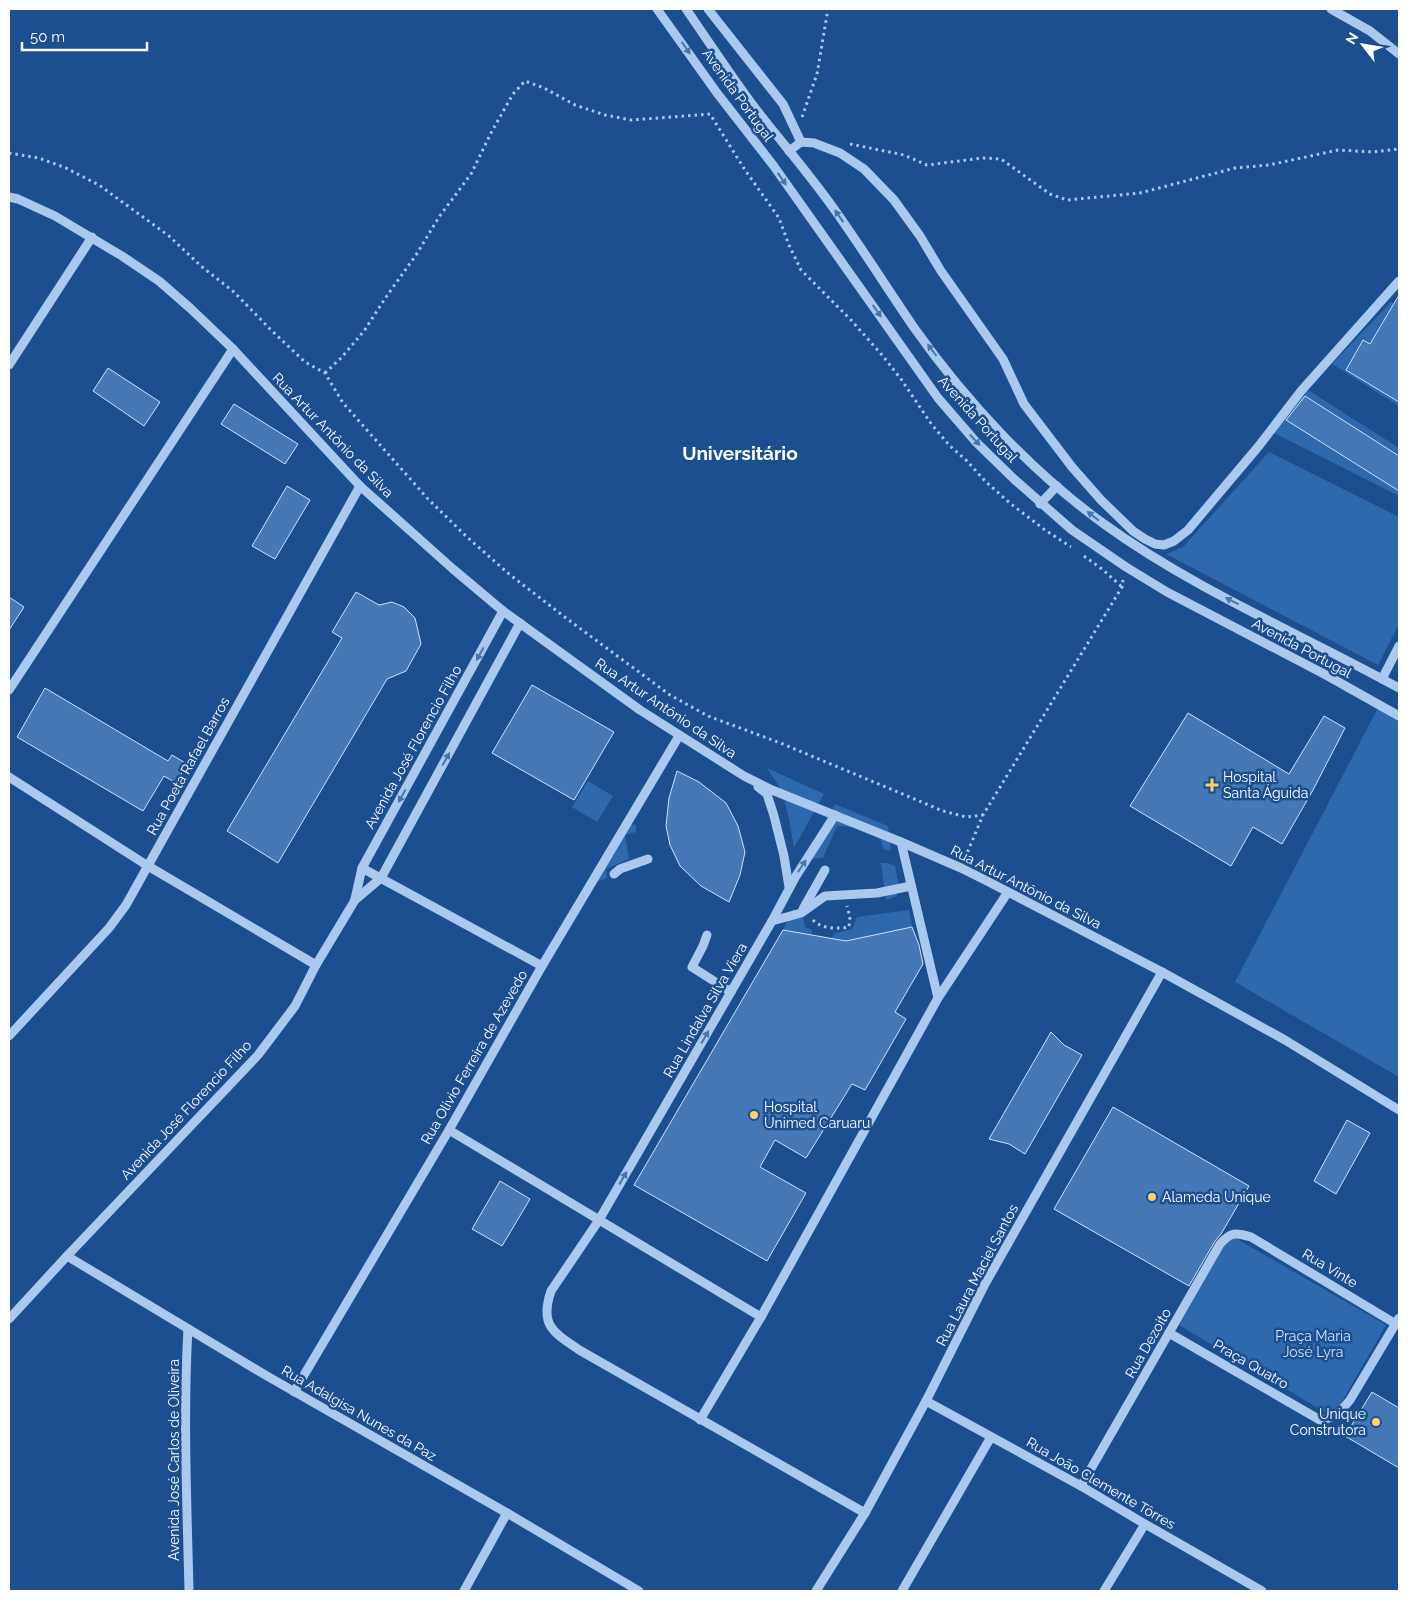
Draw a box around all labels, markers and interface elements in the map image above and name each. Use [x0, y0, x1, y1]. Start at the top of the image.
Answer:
scale bar [22, 20, 148, 52]
north arrow [1338, 20, 1388, 70]
text: 50 m [30, 28, 65, 46]
text: N [1342, 30, 1361, 47]
one-way arrow [681, 41, 691, 55]
street label: Avenida Portugal [699, 46, 777, 145]
one-way arrow [777, 172, 787, 186]
one-way arrow [834, 209, 844, 223]
one-way arrow [872, 304, 882, 318]
one-way arrow [926, 344, 937, 357]
street label: Rua Artur Antônio da Silva [269, 369, 397, 501]
street label: Avenida Portugal [935, 373, 1021, 466]
one-way arrow [969, 434, 981, 446]
district label: Universitário [682, 442, 798, 464]
one-way arrow [1087, 510, 1100, 521]
one-way arrow [1224, 597, 1239, 605]
street label: Avenida Portugal [1249, 615, 1355, 681]
one-way arrow [476, 646, 484, 661]
street label: Rua Artur Antônio da Silva [592, 655, 740, 761]
street label: Avenida José Florencio Filho [361, 662, 465, 832]
street label: Rua Poeta Rafael Barros [143, 694, 233, 838]
one-way arrow [442, 751, 450, 766]
place label: Hospital Santa Águida [1223, 769, 1308, 801]
marker: Hospital Santa Águida [1205, 778, 1219, 792]
one-way arrow [398, 789, 406, 804]
street label: Rua Artur Antônio da Silva [948, 842, 1104, 932]
one-way arrow [798, 859, 807, 873]
street label: Rua Lindalva Silva Viera [660, 940, 750, 1080]
street label: Rua Olivio Ferreira de Azevedo [418, 967, 530, 1147]
one-way arrow [700, 1031, 709, 1044]
street label: Avenida José Florencio Filho [117, 1037, 255, 1183]
place label: Hospital Unimed Caruaru [764, 1099, 870, 1131]
marker: Hospital Unimed Caruaru [748, 1109, 760, 1121]
one-way arrow [619, 1171, 627, 1185]
place label: Alameda Unique [1162, 1189, 1271, 1205]
marker: Alameda Unique [1146, 1191, 1158, 1203]
street label: Rua Laura Maciel Santos [933, 1201, 1021, 1349]
street label: Rua Vinte [1300, 1245, 1360, 1291]
street label: Rua Dezoito [1122, 1305, 1174, 1381]
park label: Praça Maria José Lyra [1275, 1328, 1351, 1360]
street label: Praça Quatro [1211, 1336, 1291, 1392]
street label: Avenida José Carlos de Oliveira [166, 1359, 182, 1561]
street label: Rua Adalgisa Nunes da Paz [279, 1362, 439, 1464]
place label: Unique Construtora [1290, 1406, 1366, 1438]
marker: Unique Construtora [1370, 1416, 1382, 1428]
street label: Rua João Clemente Tôrres [1024, 1434, 1179, 1532]

